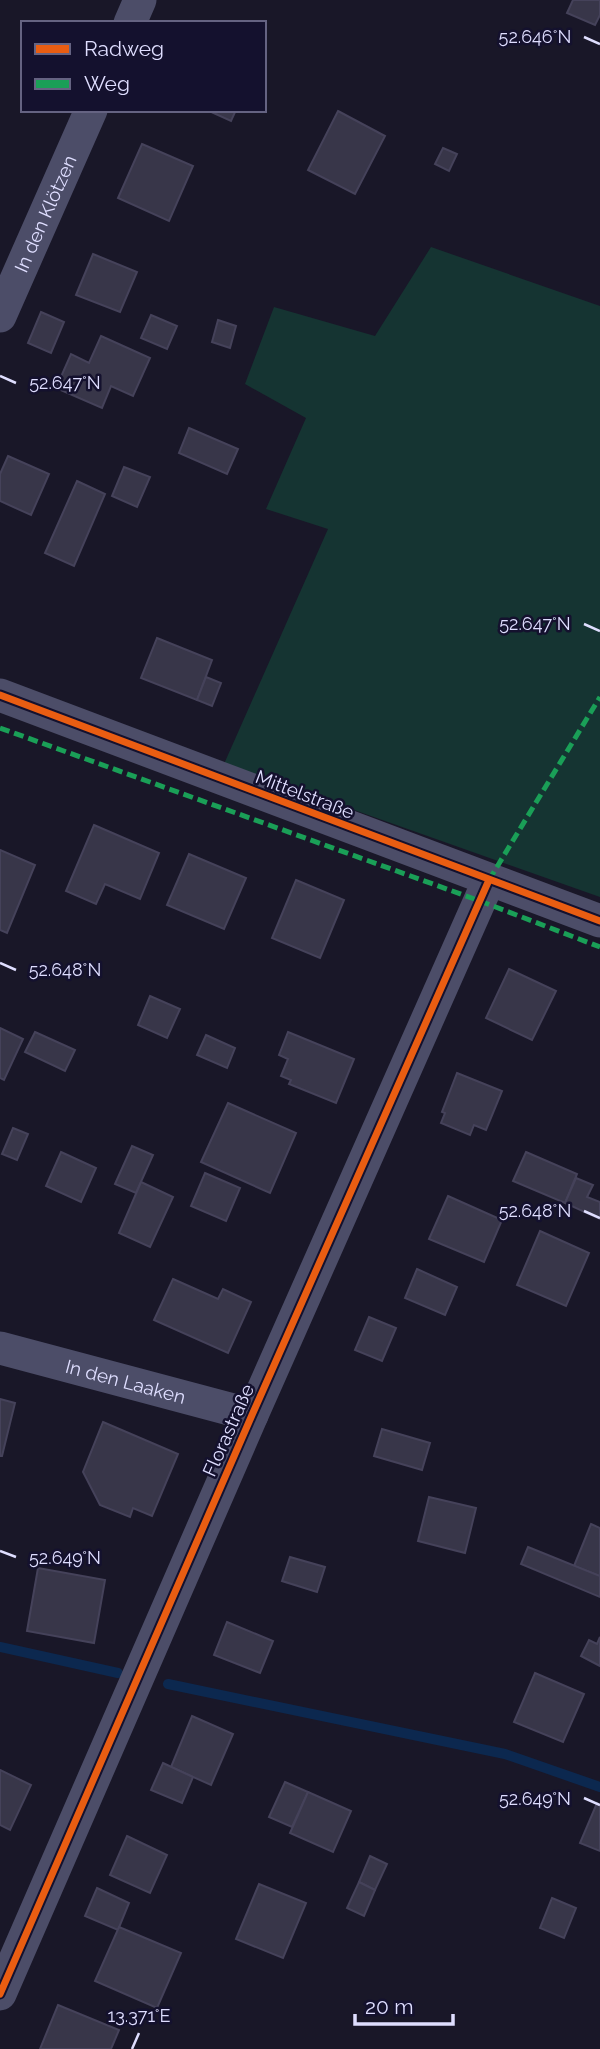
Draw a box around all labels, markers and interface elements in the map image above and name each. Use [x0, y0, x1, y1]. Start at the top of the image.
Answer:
legend [21, 21, 266, 112]
text: 52.646°N [499, 26, 571, 47]
text: Radweg [84, 36, 164, 61]
text: Weg [84, 71, 130, 96]
street label: In den Klötzen [10, 152, 81, 276]
text: 52.647°N [29, 372, 101, 393]
text: 52.647°N [499, 613, 571, 634]
street label: Mittelstraße [253, 765, 357, 823]
text: 52.648°N [29, 959, 101, 980]
text: 52.648°N [499, 1200, 571, 1221]
street label: In den Laaken [63, 1355, 188, 1408]
street label: Florastraße [198, 1380, 258, 1480]
text: 52.649°N [29, 1547, 101, 1568]
text: 52.649°N [499, 1788, 571, 1809]
scale bar [355, 1982, 453, 2026]
text: 20 m [365, 1994, 413, 2019]
text: 13.371°E [108, 2005, 170, 2026]

